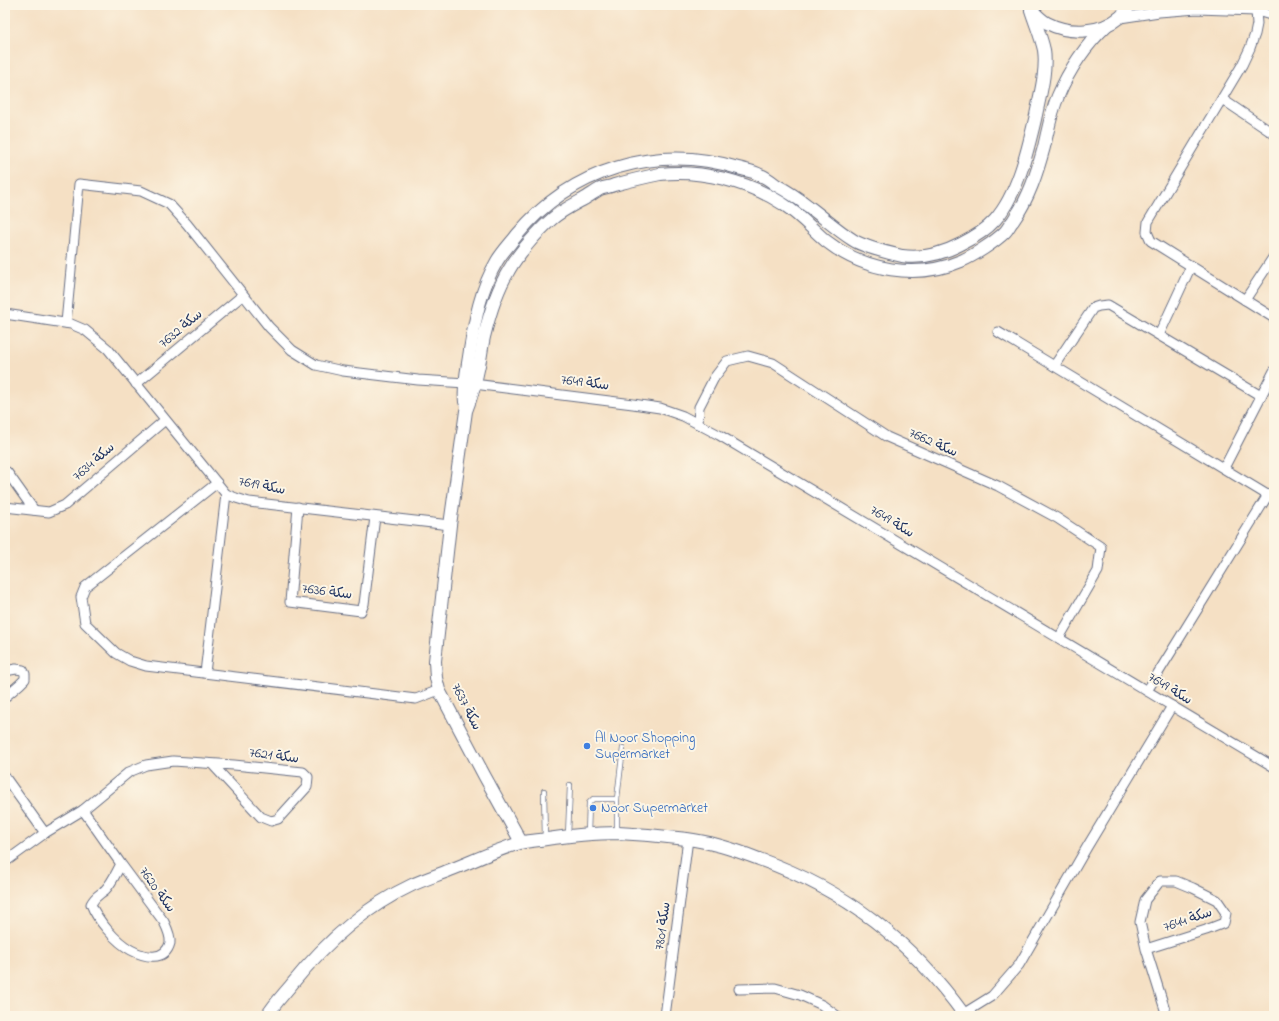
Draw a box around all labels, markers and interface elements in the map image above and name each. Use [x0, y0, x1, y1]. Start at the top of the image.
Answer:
street label: سكة 7632 [155, 304, 207, 354]
street label: سكة 7649 [560, 370, 610, 396]
street label: سكة 7662 [905, 423, 961, 463]
street label: سكة 7634 [68, 438, 120, 486]
street label: سكة 7619 [237, 471, 287, 501]
street label: سكة 7649 [866, 500, 918, 544]
street label: سكة 7636 [301, 578, 353, 606]
street label: سكة 7649 [1144, 667, 1196, 711]
street label: سكة 7637 [445, 680, 487, 734]
place label: Al Noor Shopping Supermarket [595, 728, 695, 765]
marker: Al Noor Shopping Supermarket [582, 741, 592, 751]
street label: سكة 7621 [248, 743, 300, 769]
place label: Noor Supermarket [601, 798, 708, 819]
marker: Noor Supermarket [588, 803, 598, 813]
street label: سكة 7620 [133, 863, 181, 917]
street label: سكة 7801 [649, 901, 677, 951]
street label: سكة 7644 [1161, 902, 1215, 938]

